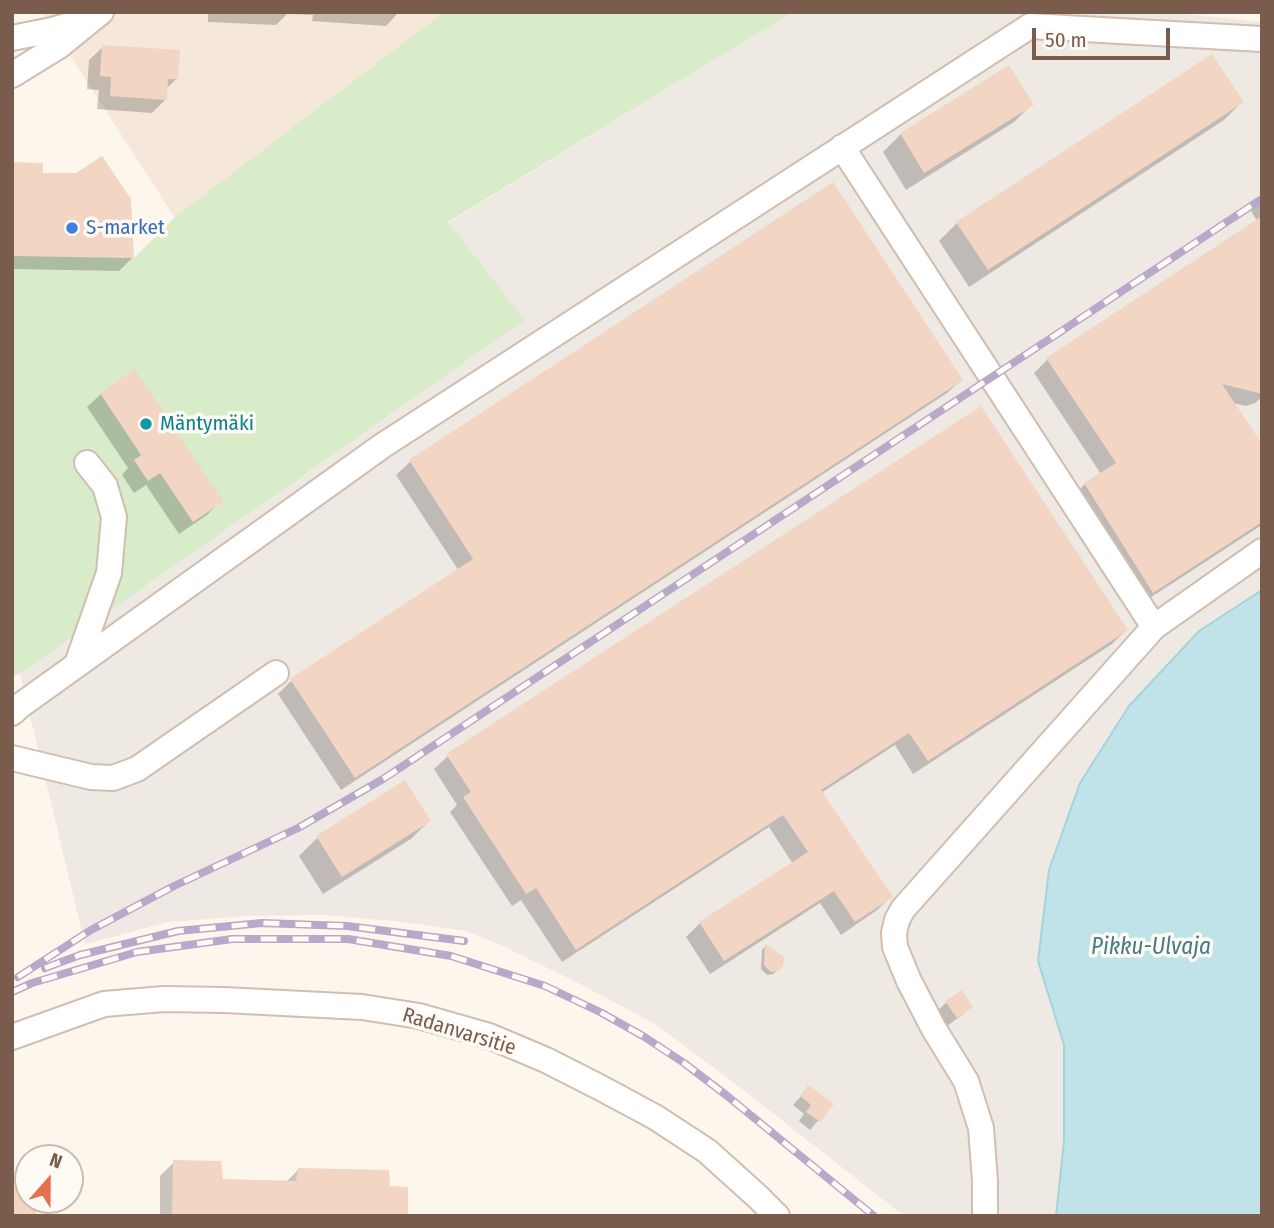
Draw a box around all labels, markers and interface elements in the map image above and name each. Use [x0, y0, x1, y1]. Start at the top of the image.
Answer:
scale bar [1036, 14, 1174, 58]
text: 50 m [1045, 27, 1087, 53]
place label: S-market [86, 215, 165, 241]
marker: S-market [64, 220, 80, 236]
place label: Mäntymäki [160, 411, 254, 437]
marker: Mäntymäki [138, 416, 154, 432]
water label: Pikku-Ulvaja [1091, 934, 1211, 962]
street label: Radanvarsitie [399, 1003, 519, 1061]
north arrow [14, 1144, 84, 1214]
text: N [47, 1148, 65, 1174]

